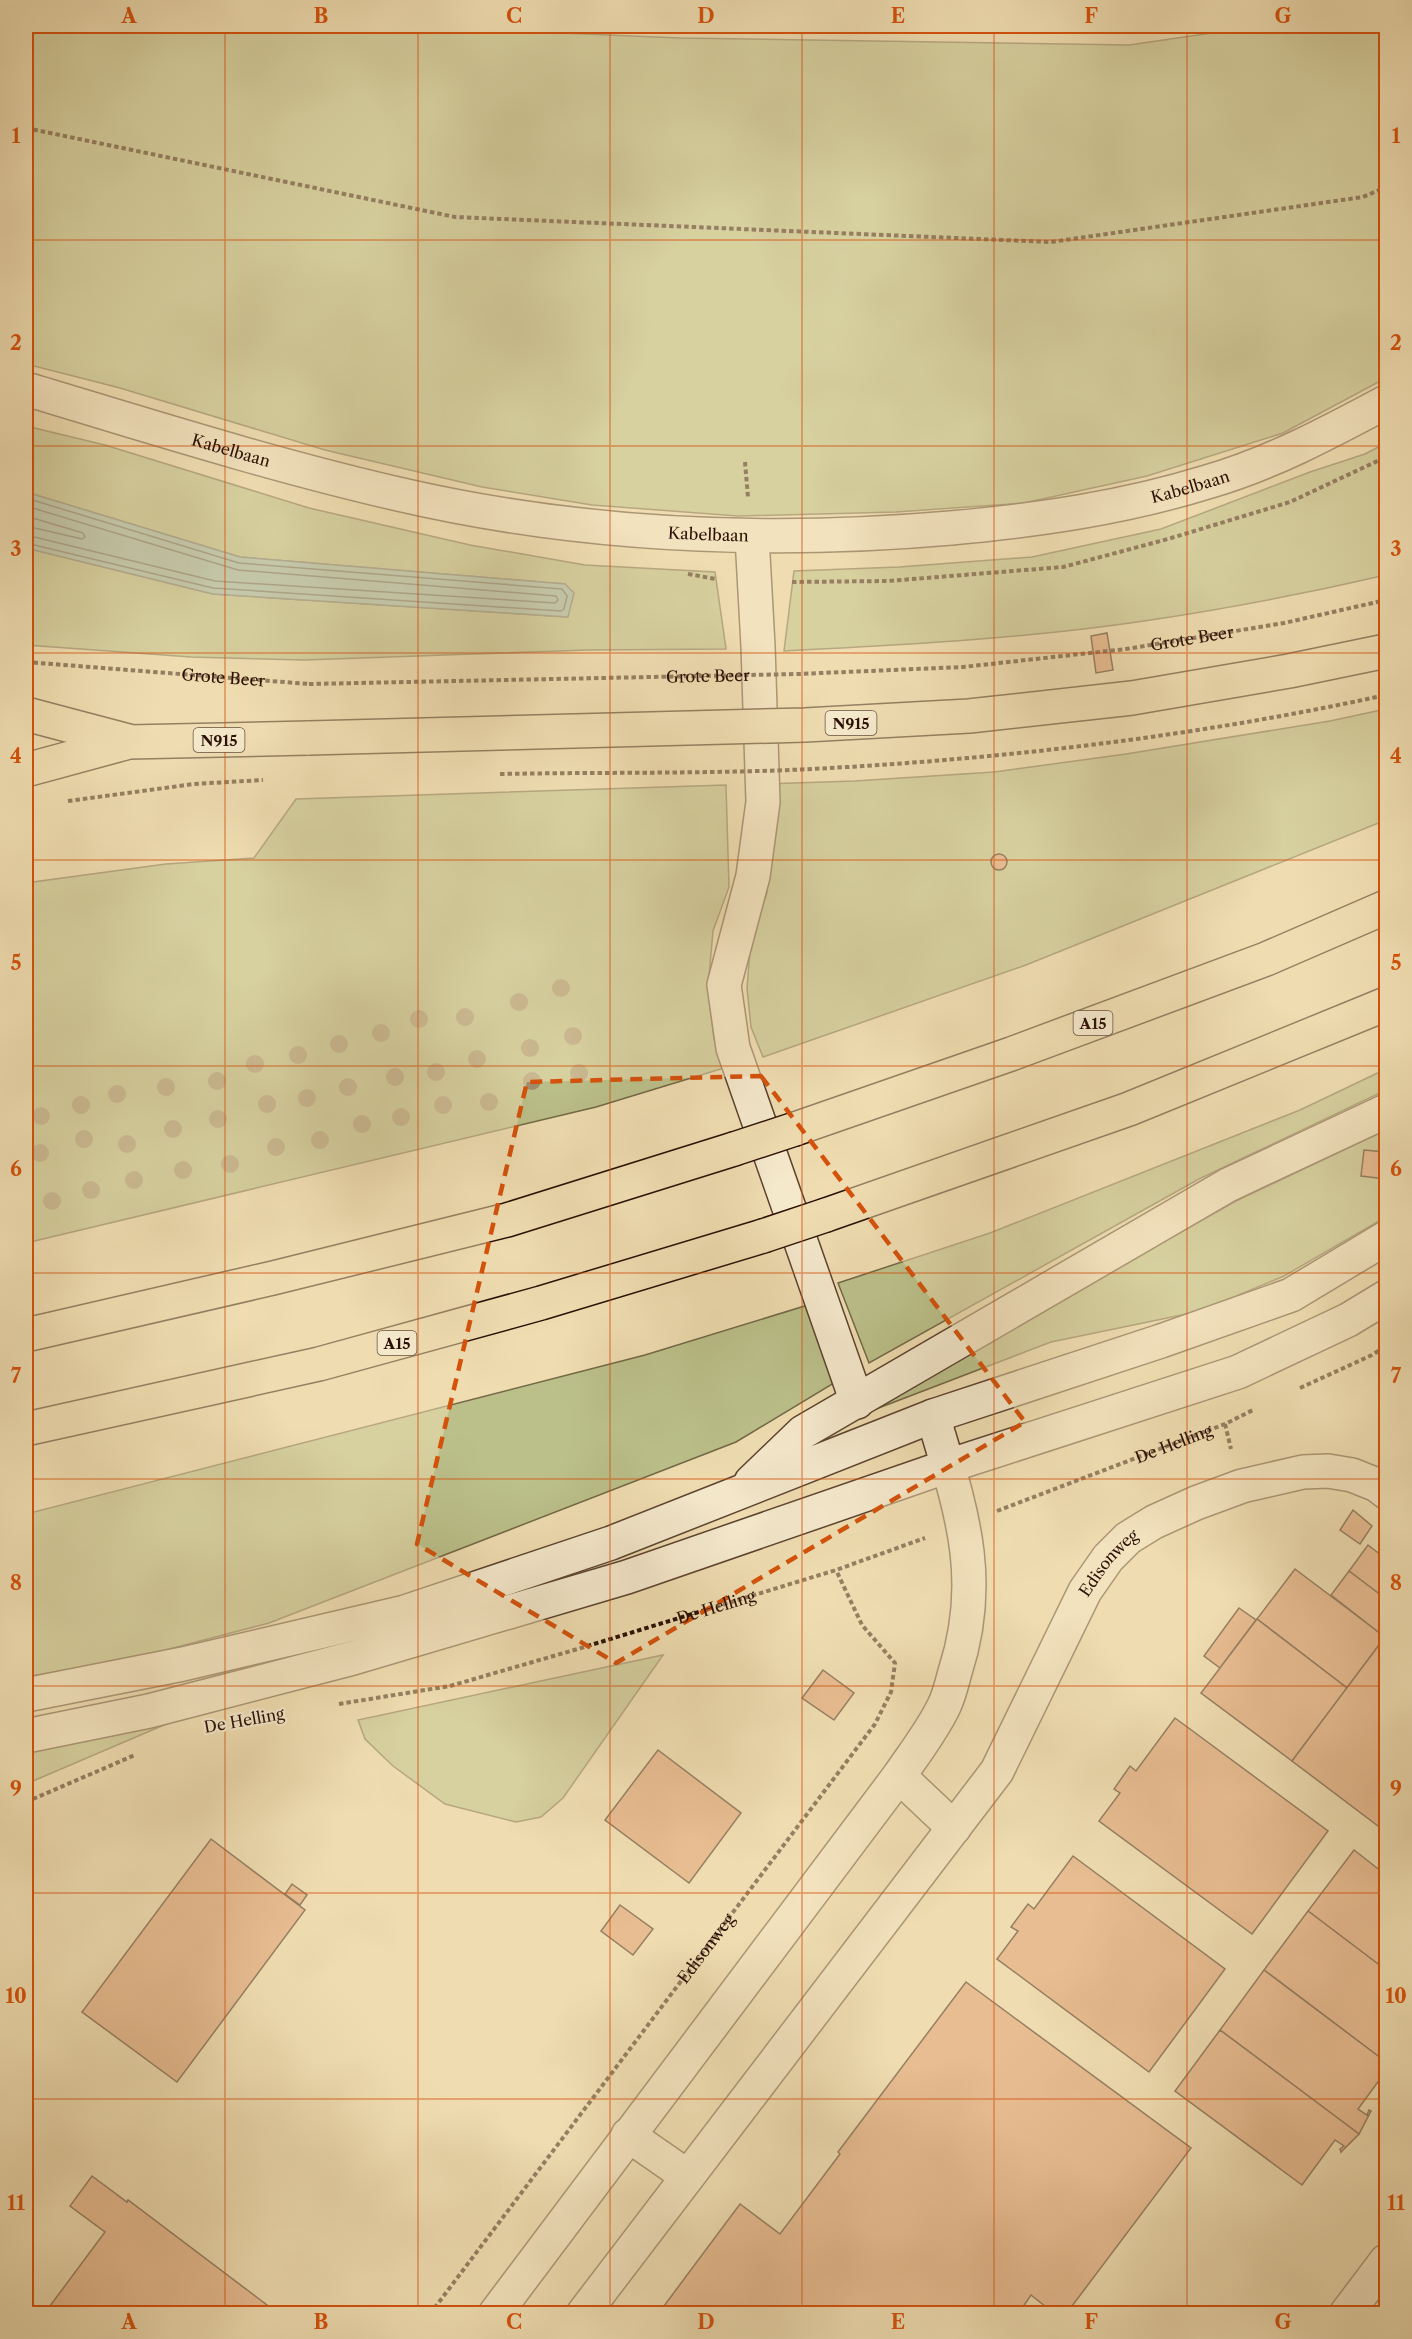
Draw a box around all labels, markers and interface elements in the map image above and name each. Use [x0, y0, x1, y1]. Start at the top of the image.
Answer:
text: A [120, 4, 137, 28]
text: B [314, 4, 329, 28]
text: C [506, 4, 522, 28]
text: D [697, 4, 715, 28]
text: E [891, 4, 905, 28]
text: F [1084, 4, 1098, 28]
text: G [1275, 4, 1292, 28]
text: 1 [12, 124, 21, 148]
text: 1 [1392, 124, 1401, 148]
text: 2 [10, 331, 22, 355]
text: 2 [1390, 331, 1402, 355]
street label: Kabelbaan [189, 429, 273, 471]
street label: Kabelbaan [1149, 466, 1232, 507]
street label: Kabelbaan [667, 522, 749, 545]
text: 3 [10, 537, 22, 561]
text: 3 [1390, 537, 1402, 561]
street label: Grote Beer [1149, 621, 1235, 655]
street label: Grote Beer [181, 664, 266, 691]
street label: Grote Beer [666, 665, 750, 687]
road number: N915 [826, 711, 876, 735]
road number: N915 [194, 728, 244, 752]
text: 4 [10, 744, 22, 768]
text: 4 [1390, 744, 1402, 768]
text: 5 [10, 951, 22, 975]
text: 5 [1390, 951, 1402, 975]
road number: A15 [1074, 1011, 1112, 1035]
text: 6 [10, 1157, 22, 1181]
text: 6 [1390, 1157, 1402, 1181]
road number: A15 [378, 1331, 416, 1355]
text: 7 [11, 1364, 22, 1388]
text: 7 [1391, 1364, 1402, 1388]
street label: De Helling [1132, 1420, 1216, 1467]
street label: Edisonweg [1074, 1524, 1142, 1600]
text: 8 [10, 1571, 22, 1595]
text: 8 [1390, 1571, 1402, 1595]
street label: De Helling [674, 1585, 758, 1628]
street label: De Helling [202, 1703, 286, 1737]
text: 9 [10, 1777, 22, 1801]
text: 9 [1390, 1777, 1402, 1801]
street label: Edisonweg [673, 1909, 739, 1987]
text: 10 [5, 1984, 27, 2008]
text: 10 [1385, 1984, 1407, 2008]
text: 11 [7, 2191, 25, 2215]
text: 11 [1387, 2191, 1405, 2215]
text: A [120, 2310, 137, 2334]
text: B [314, 2310, 329, 2334]
text: C [506, 2310, 522, 2334]
text: D [697, 2310, 715, 2334]
text: E [891, 2310, 905, 2334]
text: F [1084, 2310, 1098, 2334]
text: G [1275, 2310, 1292, 2334]

